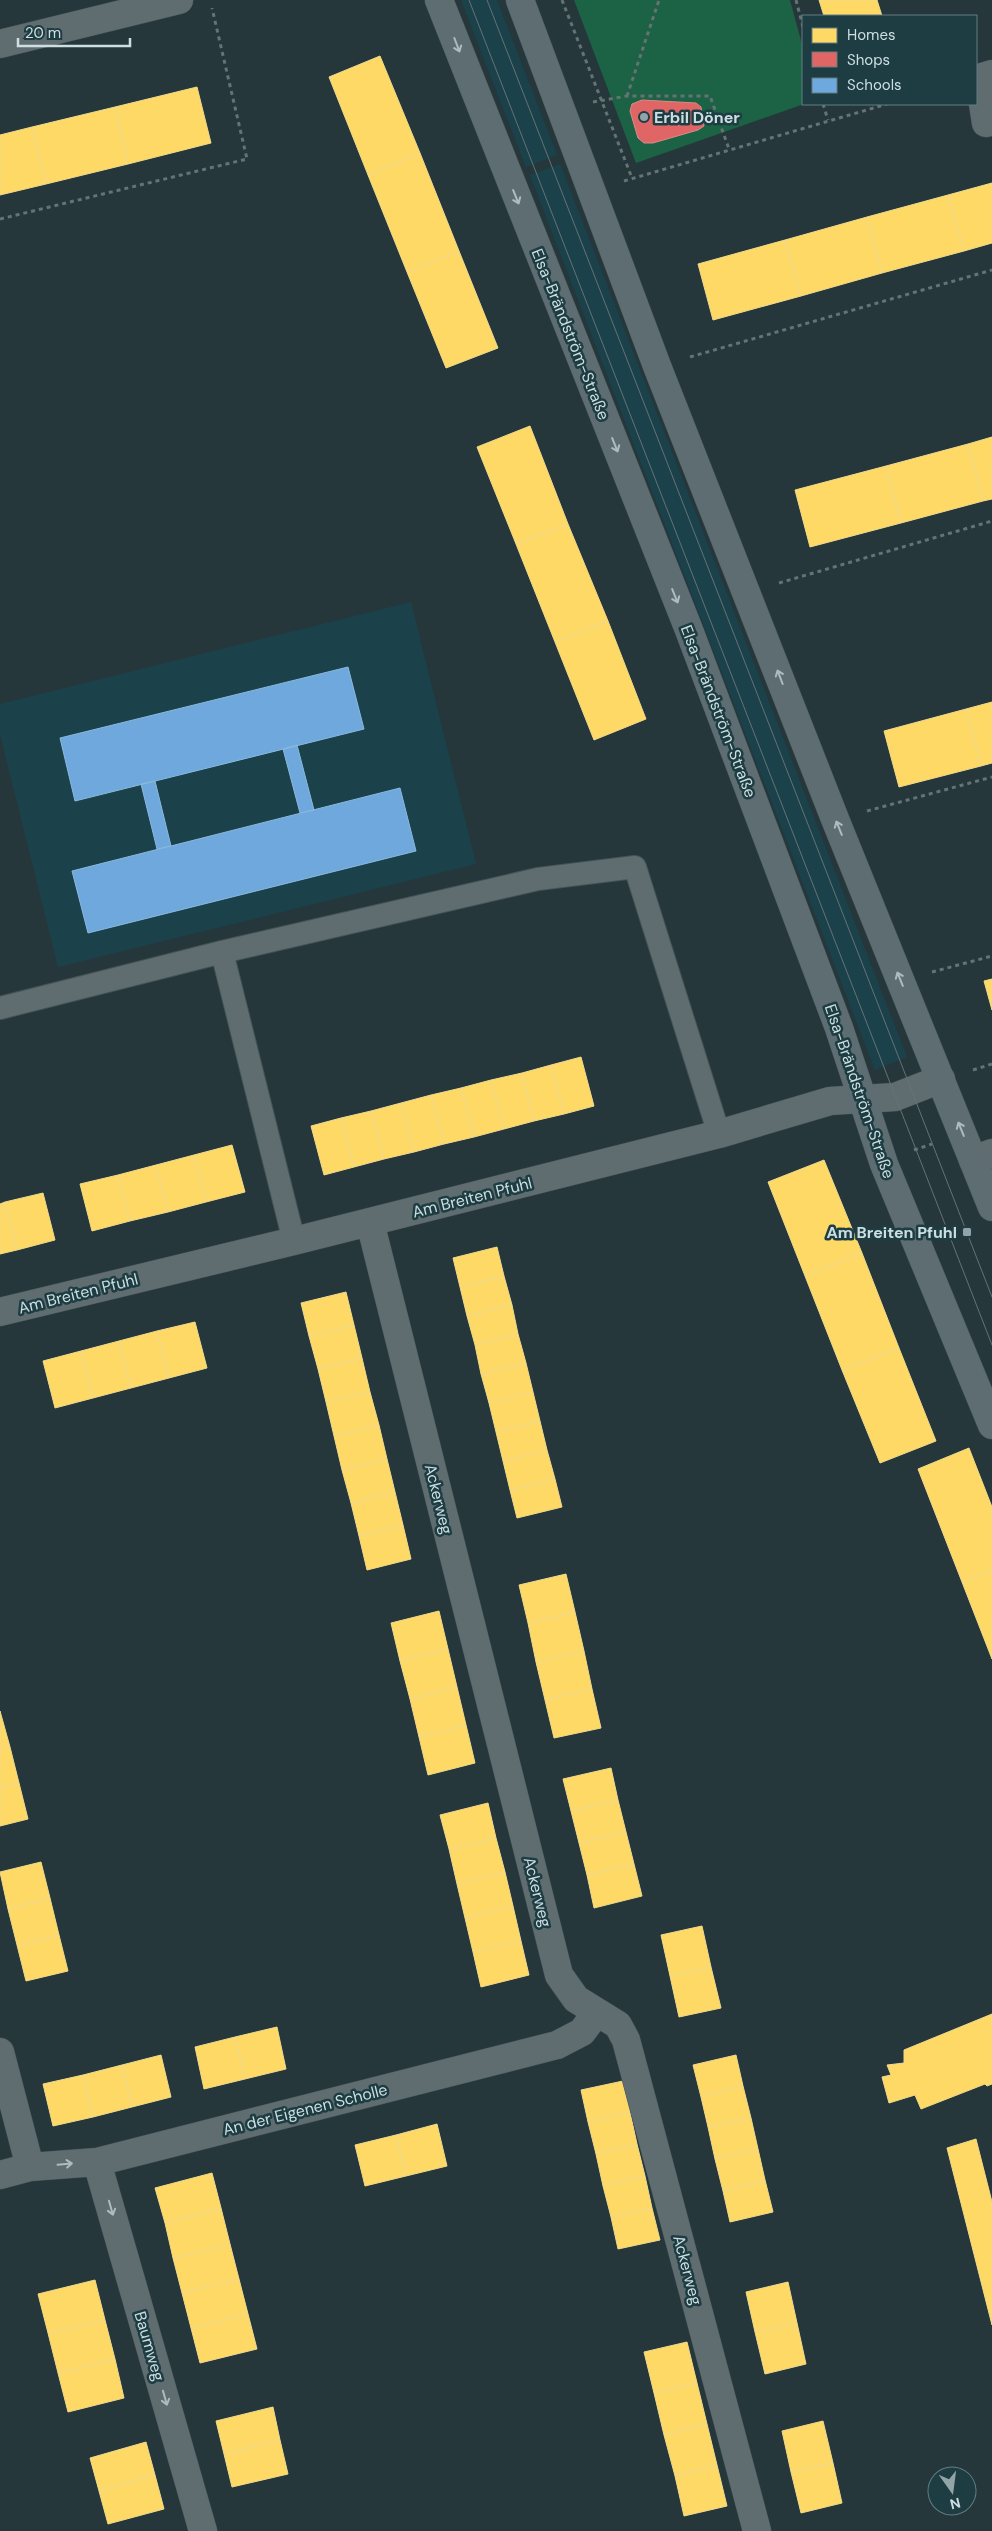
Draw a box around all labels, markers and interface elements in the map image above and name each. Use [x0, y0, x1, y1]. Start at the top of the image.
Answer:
scale bar [18, 15, 130, 47]
legend [802, 15, 977, 105]
text: 20 m [25, 23, 61, 43]
text: Homes [847, 25, 896, 45]
one-way arrow [453, 37, 462, 53]
text: Shops [847, 50, 890, 70]
text: Schools [847, 75, 902, 95]
place label: Erbil Döner [654, 107, 740, 128]
marker: Erbil Döner [638, 111, 650, 123]
one-way arrow [512, 189, 521, 204]
street label: Elsa-Brändström-Straße [527, 245, 615, 423]
one-way arrow [611, 437, 620, 452]
one-way arrow [671, 588, 680, 603]
street label: Elsa-Brändström-Straße [676, 622, 761, 800]
one-way arrow [775, 669, 784, 685]
one-way arrow [834, 821, 843, 836]
one-way arrow [895, 972, 904, 987]
street label: Elsa-Brändström-Straße [820, 1001, 899, 1181]
one-way arrow [956, 1122, 965, 1137]
street label: Am Breiten Pfuhl [410, 1172, 534, 1222]
place label: Am Breiten Pfuhl [826, 1222, 957, 1243]
marker: Am Breiten Pfuhl [961, 1226, 973, 1238]
street label: Am Breiten Pfuhl [16, 1268, 140, 1318]
street label: Ackerweg [420, 1462, 457, 1537]
street label: Ackerweg [519, 1855, 556, 1930]
street label: An der Eigenen Scholle [221, 2079, 390, 2140]
one-way arrow [57, 2160, 73, 2169]
one-way arrow [106, 2200, 116, 2216]
street label: Ackerweg [668, 2233, 707, 2308]
street label: Baumweg [130, 2309, 170, 2384]
one-way arrow [161, 2390, 171, 2406]
north arrow [927, 2466, 977, 2516]
text: N [948, 2494, 962, 2514]

